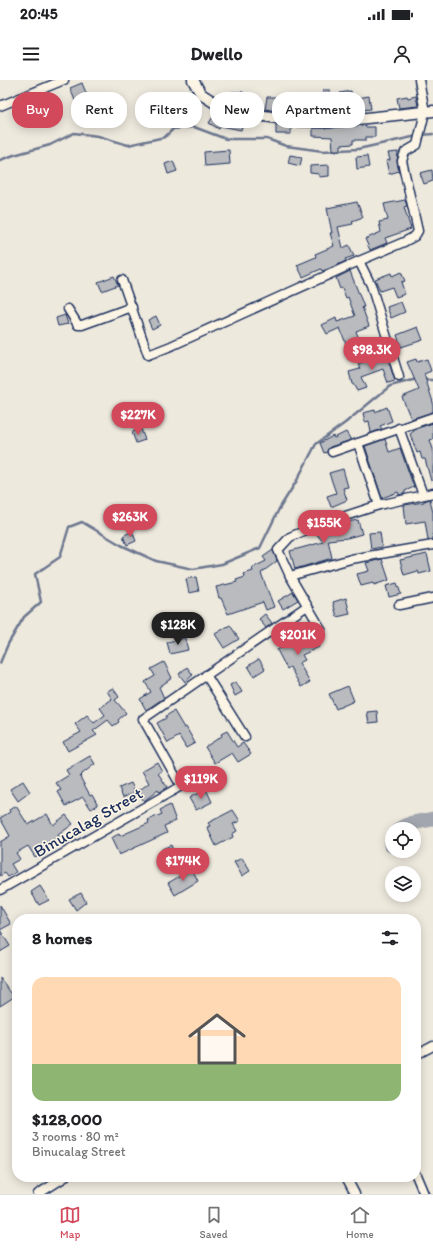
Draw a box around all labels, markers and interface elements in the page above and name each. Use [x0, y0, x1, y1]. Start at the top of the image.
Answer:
text: 20:45 [20, 5, 58, 23]
icon: menu [20, 43, 42, 65]
text: Dwello [190, 43, 243, 65]
icon: person [391, 43, 413, 65]
chip: Buy [12, 92, 63, 128]
chip: Rent [71, 92, 127, 128]
chip: Filters [135, 92, 202, 128]
chip: New [210, 92, 264, 128]
chip: Apartment [272, 92, 365, 128]
pin: $98.3K [339, 337, 405, 371]
text: $98.3K [352, 342, 392, 357]
pin: $227K [110, 402, 166, 436]
text: $227K [120, 407, 156, 422]
pin: $263K [102, 504, 158, 538]
text: $263K [112, 509, 148, 524]
pin: $155K [296, 510, 352, 544]
text: $155K [307, 515, 341, 530]
pin: $128K [150, 612, 206, 646]
text: $128K [161, 617, 195, 632]
pin: $201K [270, 622, 326, 656]
text: $201K [280, 627, 316, 642]
pin: $119K [173, 766, 229, 800]
text: $119K [184, 771, 218, 786]
street label: Binucalag Street [30, 783, 146, 861]
map controls [385, 822, 421, 902]
button: locate [385, 822, 421, 858]
pin: $174K [155, 848, 211, 882]
text: $174K [165, 853, 201, 868]
button: layers [385, 866, 421, 902]
icon: filters [379, 927, 401, 949]
text: 8 homes [32, 928, 92, 948]
icon: home [181, 1003, 253, 1075]
text: $128,000 [32, 1109, 102, 1129]
text: 3 rooms · 80 m² [32, 1129, 119, 1144]
text: Binucalag Street [32, 1144, 126, 1159]
tab: Map [59, 1204, 81, 1241]
tab: Saved [200, 1204, 228, 1241]
tab: Home [346, 1204, 374, 1241]

